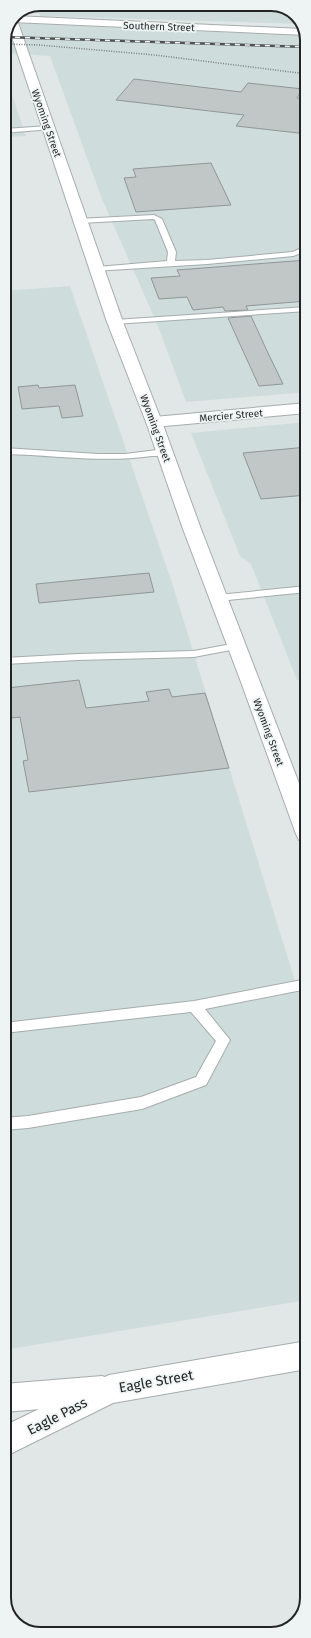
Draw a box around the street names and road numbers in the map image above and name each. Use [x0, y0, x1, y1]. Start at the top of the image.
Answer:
street label: Southern Street [123, 20, 195, 34]
street label: Wyoming Street [29, 88, 63, 159]
street label: Wyoming Street [137, 393, 173, 464]
street label: Mercier Street [199, 407, 264, 425]
street label: Wyoming Street [250, 697, 286, 768]
street label: Eagle Street [117, 1366, 196, 1396]
street label: Eagle Pass [24, 1394, 91, 1439]

